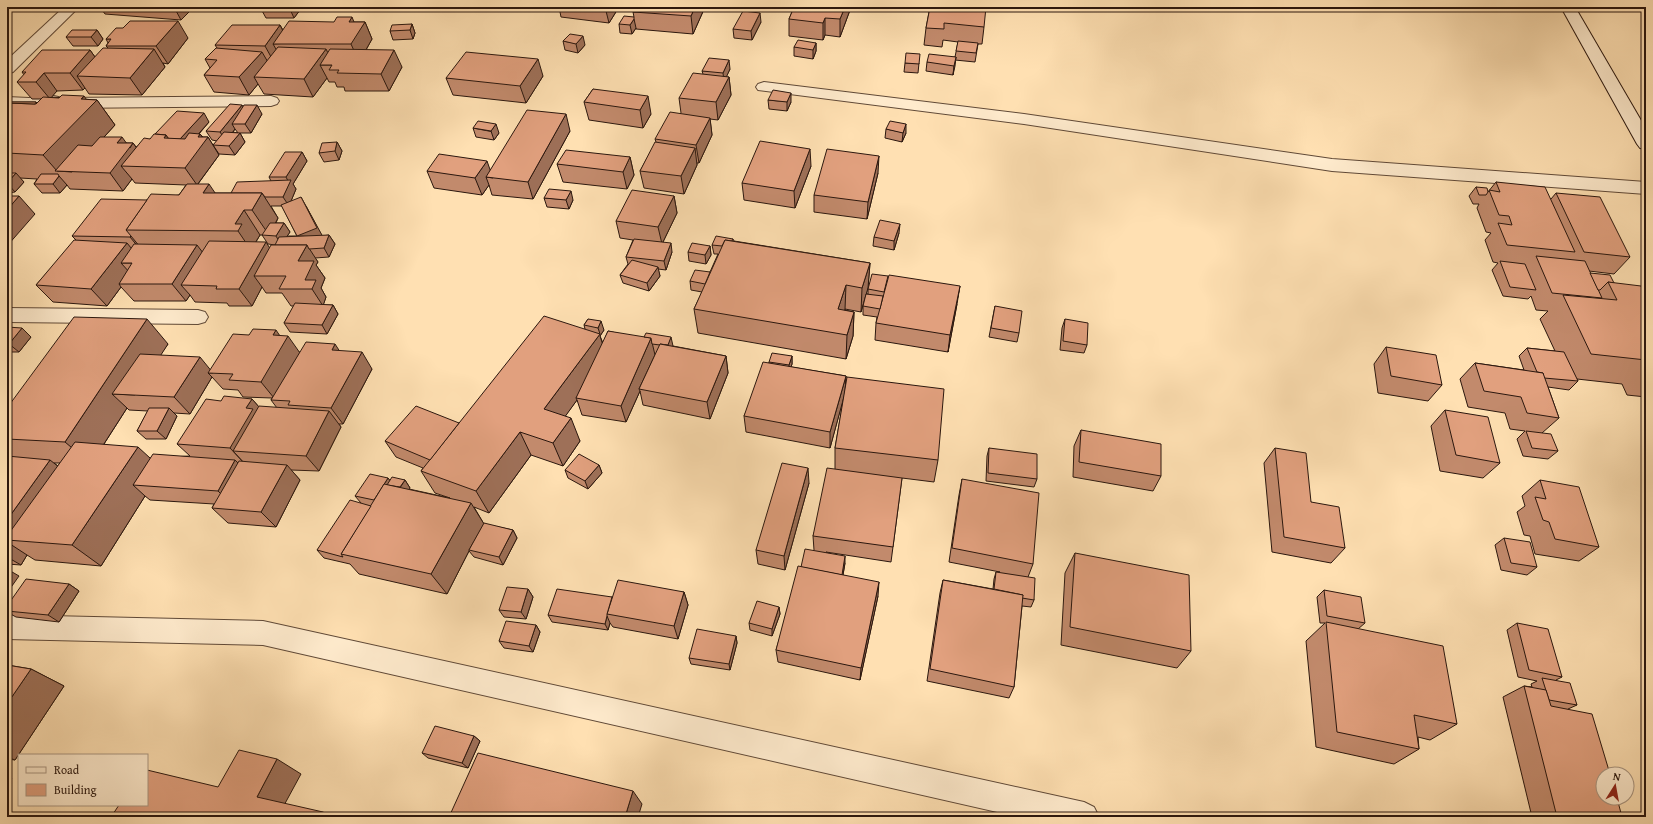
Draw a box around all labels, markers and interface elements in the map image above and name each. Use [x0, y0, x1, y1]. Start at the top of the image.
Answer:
legend [18, 754, 148, 806]
text: Road [54, 761, 80, 778]
north arrow [1595, 766, 1635, 806]
text: N [1612, 768, 1623, 785]
text: Building [54, 781, 97, 798]

